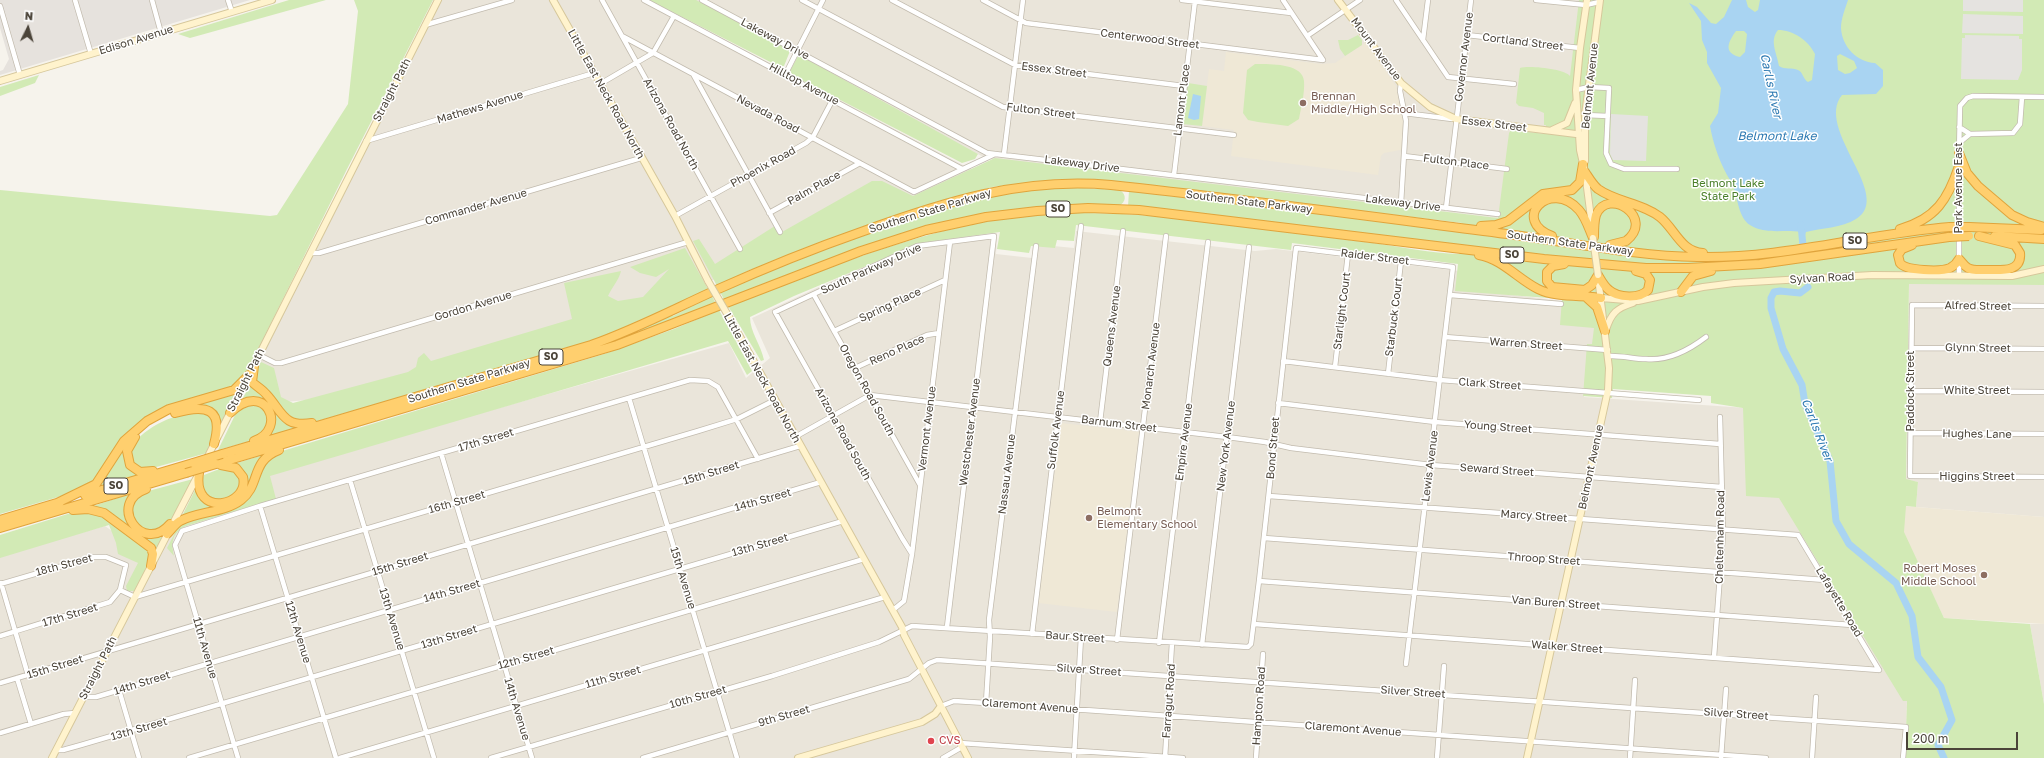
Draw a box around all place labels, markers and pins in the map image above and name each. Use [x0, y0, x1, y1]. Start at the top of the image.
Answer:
place label: Brennan Middle/High School [1311, 90, 1416, 116]
marker: Brennan Middle/High School [1298, 98, 1308, 108]
place label: Belmont Elementary School [1097, 505, 1197, 531]
marker: Belmont Elementary School [1084, 513, 1094, 523]
place label: Robert Moses Middle School [1901, 562, 1976, 588]
marker: Robert Moses Middle School [1979, 570, 1989, 580]
place label: CVS [939, 734, 961, 748]
marker: CVS [926, 736, 936, 746]

